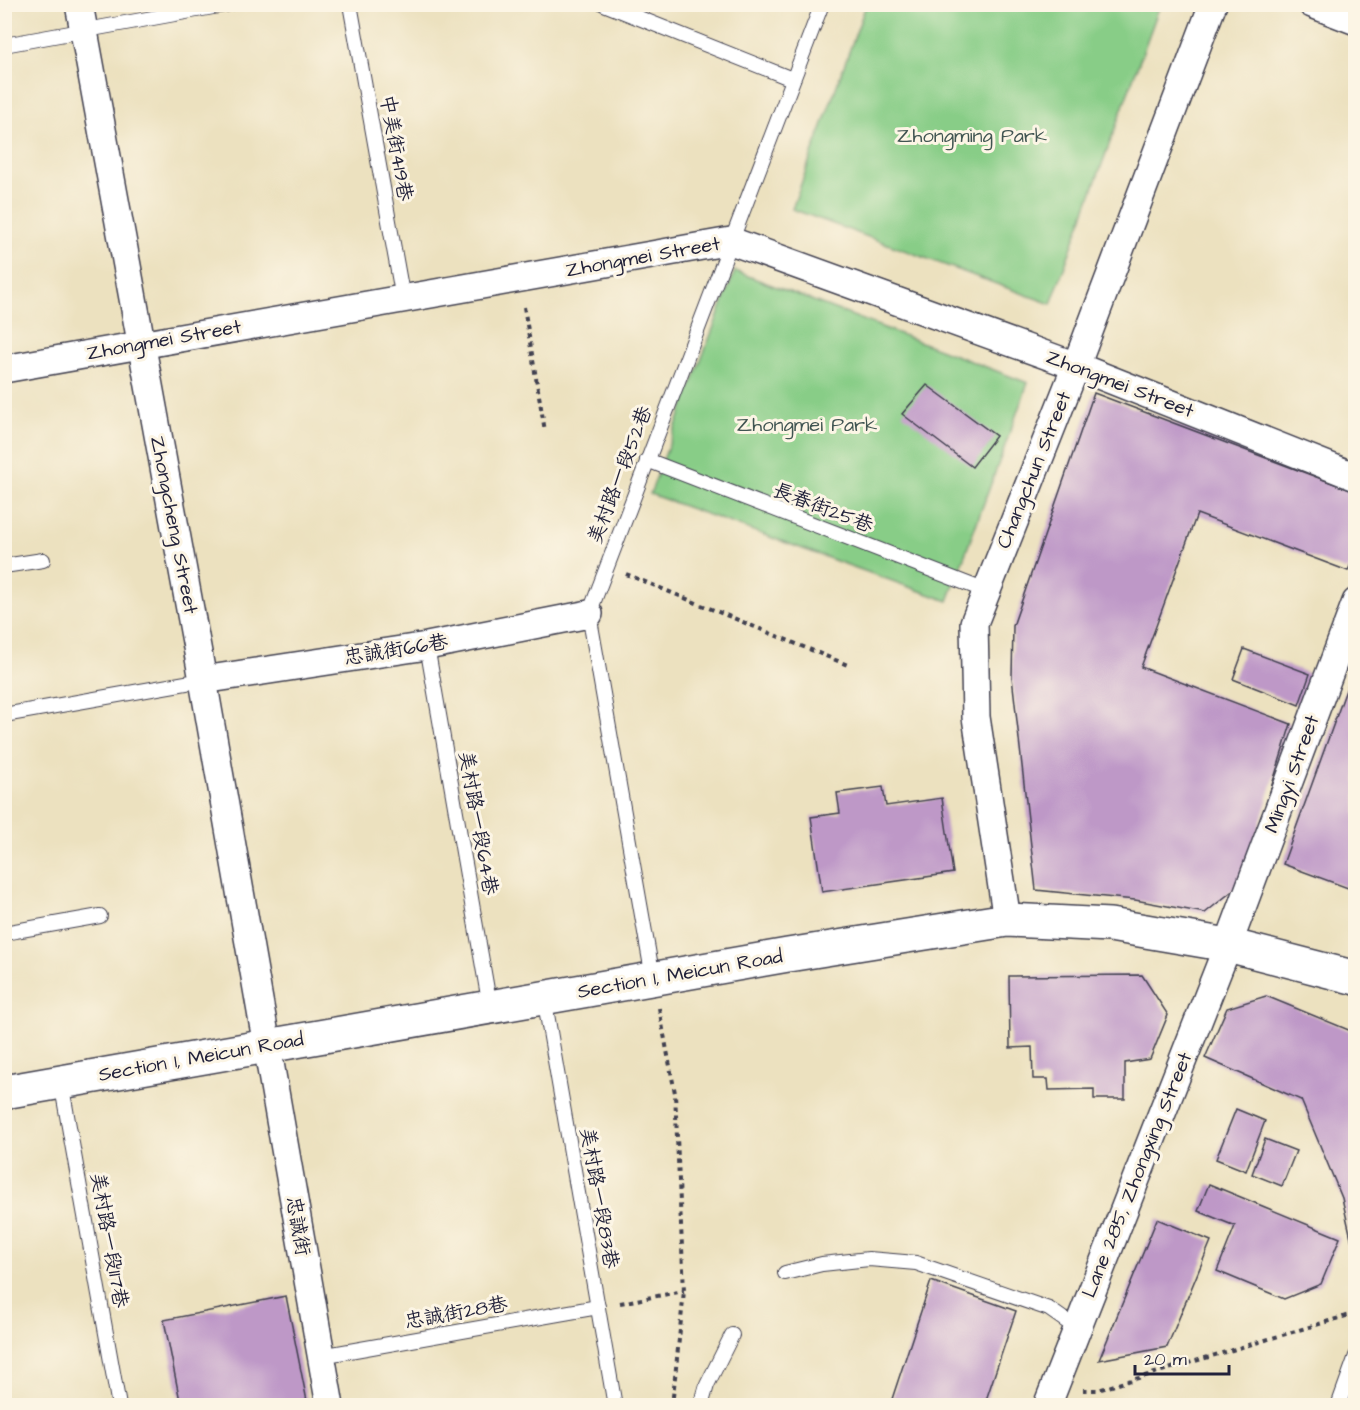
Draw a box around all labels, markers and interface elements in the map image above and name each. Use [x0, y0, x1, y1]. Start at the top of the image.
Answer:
street label: 中美街419巷 [373, 93, 419, 204]
park label: Zhongming Park [897, 122, 1047, 151]
street label: Zhongmei Street [564, 230, 723, 285]
street label: Zhongmei Street [85, 313, 244, 368]
street label: Zhongmei Street [1042, 343, 1198, 426]
street label: Changchun Street [990, 387, 1079, 553]
street label: 美村路一段52巷 [581, 401, 660, 548]
park label: Zhongmei Park [737, 411, 877, 440]
street label: Zhongcheng Street [142, 434, 205, 616]
street label: 長春街25巷 [769, 476, 878, 540]
street label: 忠誠街66巷 [342, 628, 451, 672]
street label: Mingyi Street [1258, 711, 1327, 837]
street label: 美村路一段64巷 [452, 749, 505, 898]
street label: Section 1, Meicun Road [575, 942, 785, 1006]
street label: Section 1, Meicun Road [96, 1025, 306, 1089]
street label: Lane 285, Zhongxing Street [1075, 1048, 1200, 1302]
street label: 美村路一段83巷 [573, 1125, 625, 1272]
street label: 美村路一段117巷 [83, 1170, 135, 1311]
street label: 忠誠街 [279, 1194, 317, 1258]
street label: 忠誠街28巷 [402, 1290, 511, 1336]
scale bar [1135, 1338, 1230, 1376]
text: 20 m [1144, 1347, 1187, 1372]

